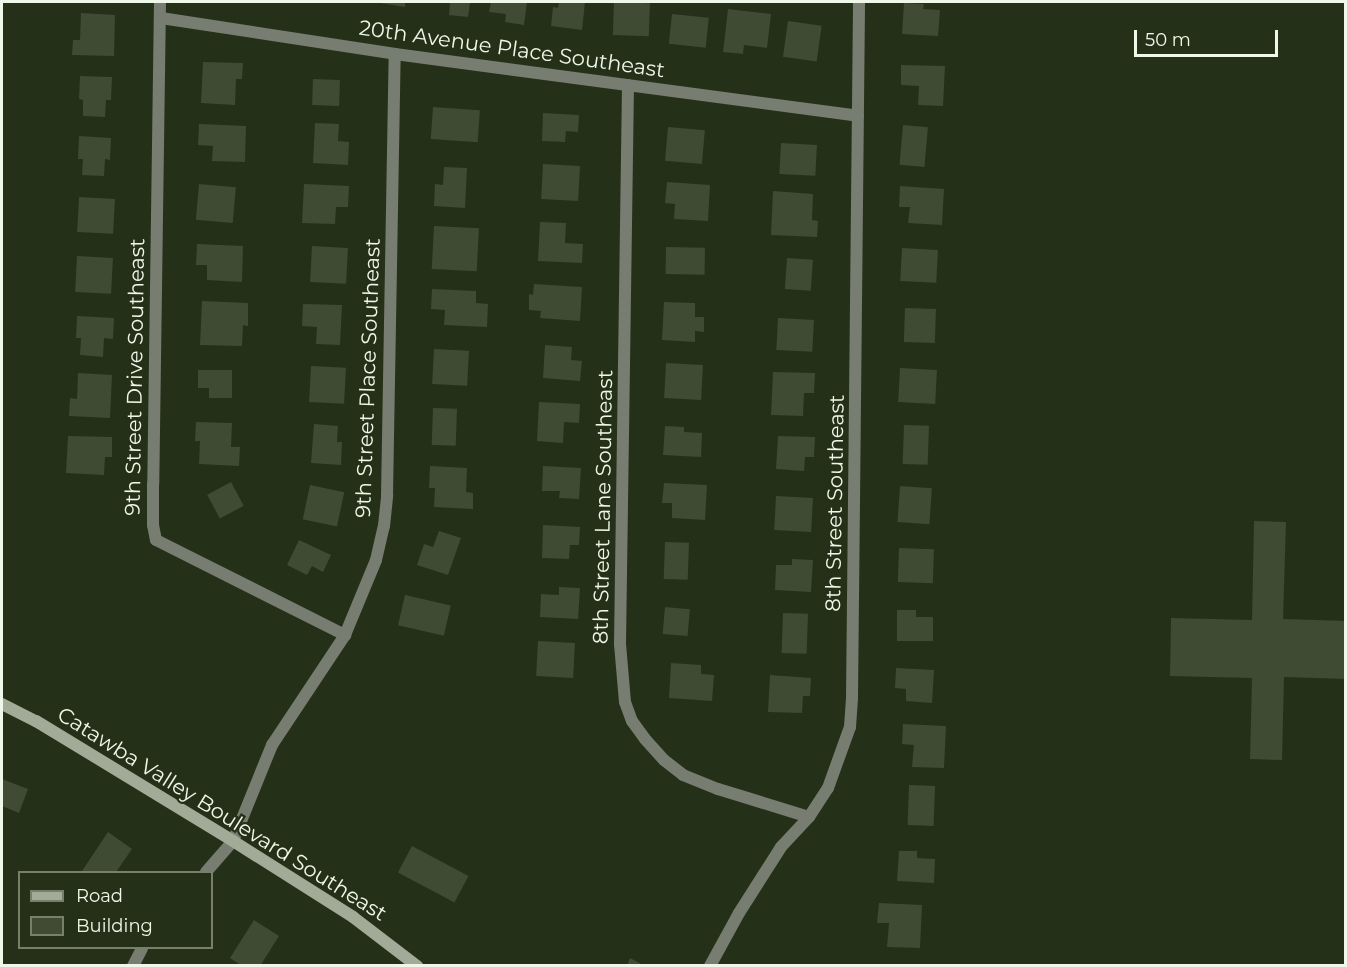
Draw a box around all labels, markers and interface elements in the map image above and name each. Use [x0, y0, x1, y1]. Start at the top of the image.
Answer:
street label: 20th Avenue Place Southeast [358, 15, 666, 83]
scale bar [1137, 18, 1281, 56]
text: 50 m [1145, 29, 1191, 51]
street label: 9th Street Drive Southeast [120, 238, 150, 516]
street label: 9th Street Place Southeast [351, 238, 385, 518]
street label: 8th Street Lane Southeast [588, 370, 618, 644]
street label: 8th Street Southeast [821, 394, 849, 612]
street label: Catawba Valley Boulevard Southeast [53, 702, 391, 926]
legend [18, 871, 213, 949]
text: Road [76, 885, 123, 907]
text: Building [76, 915, 153, 937]

